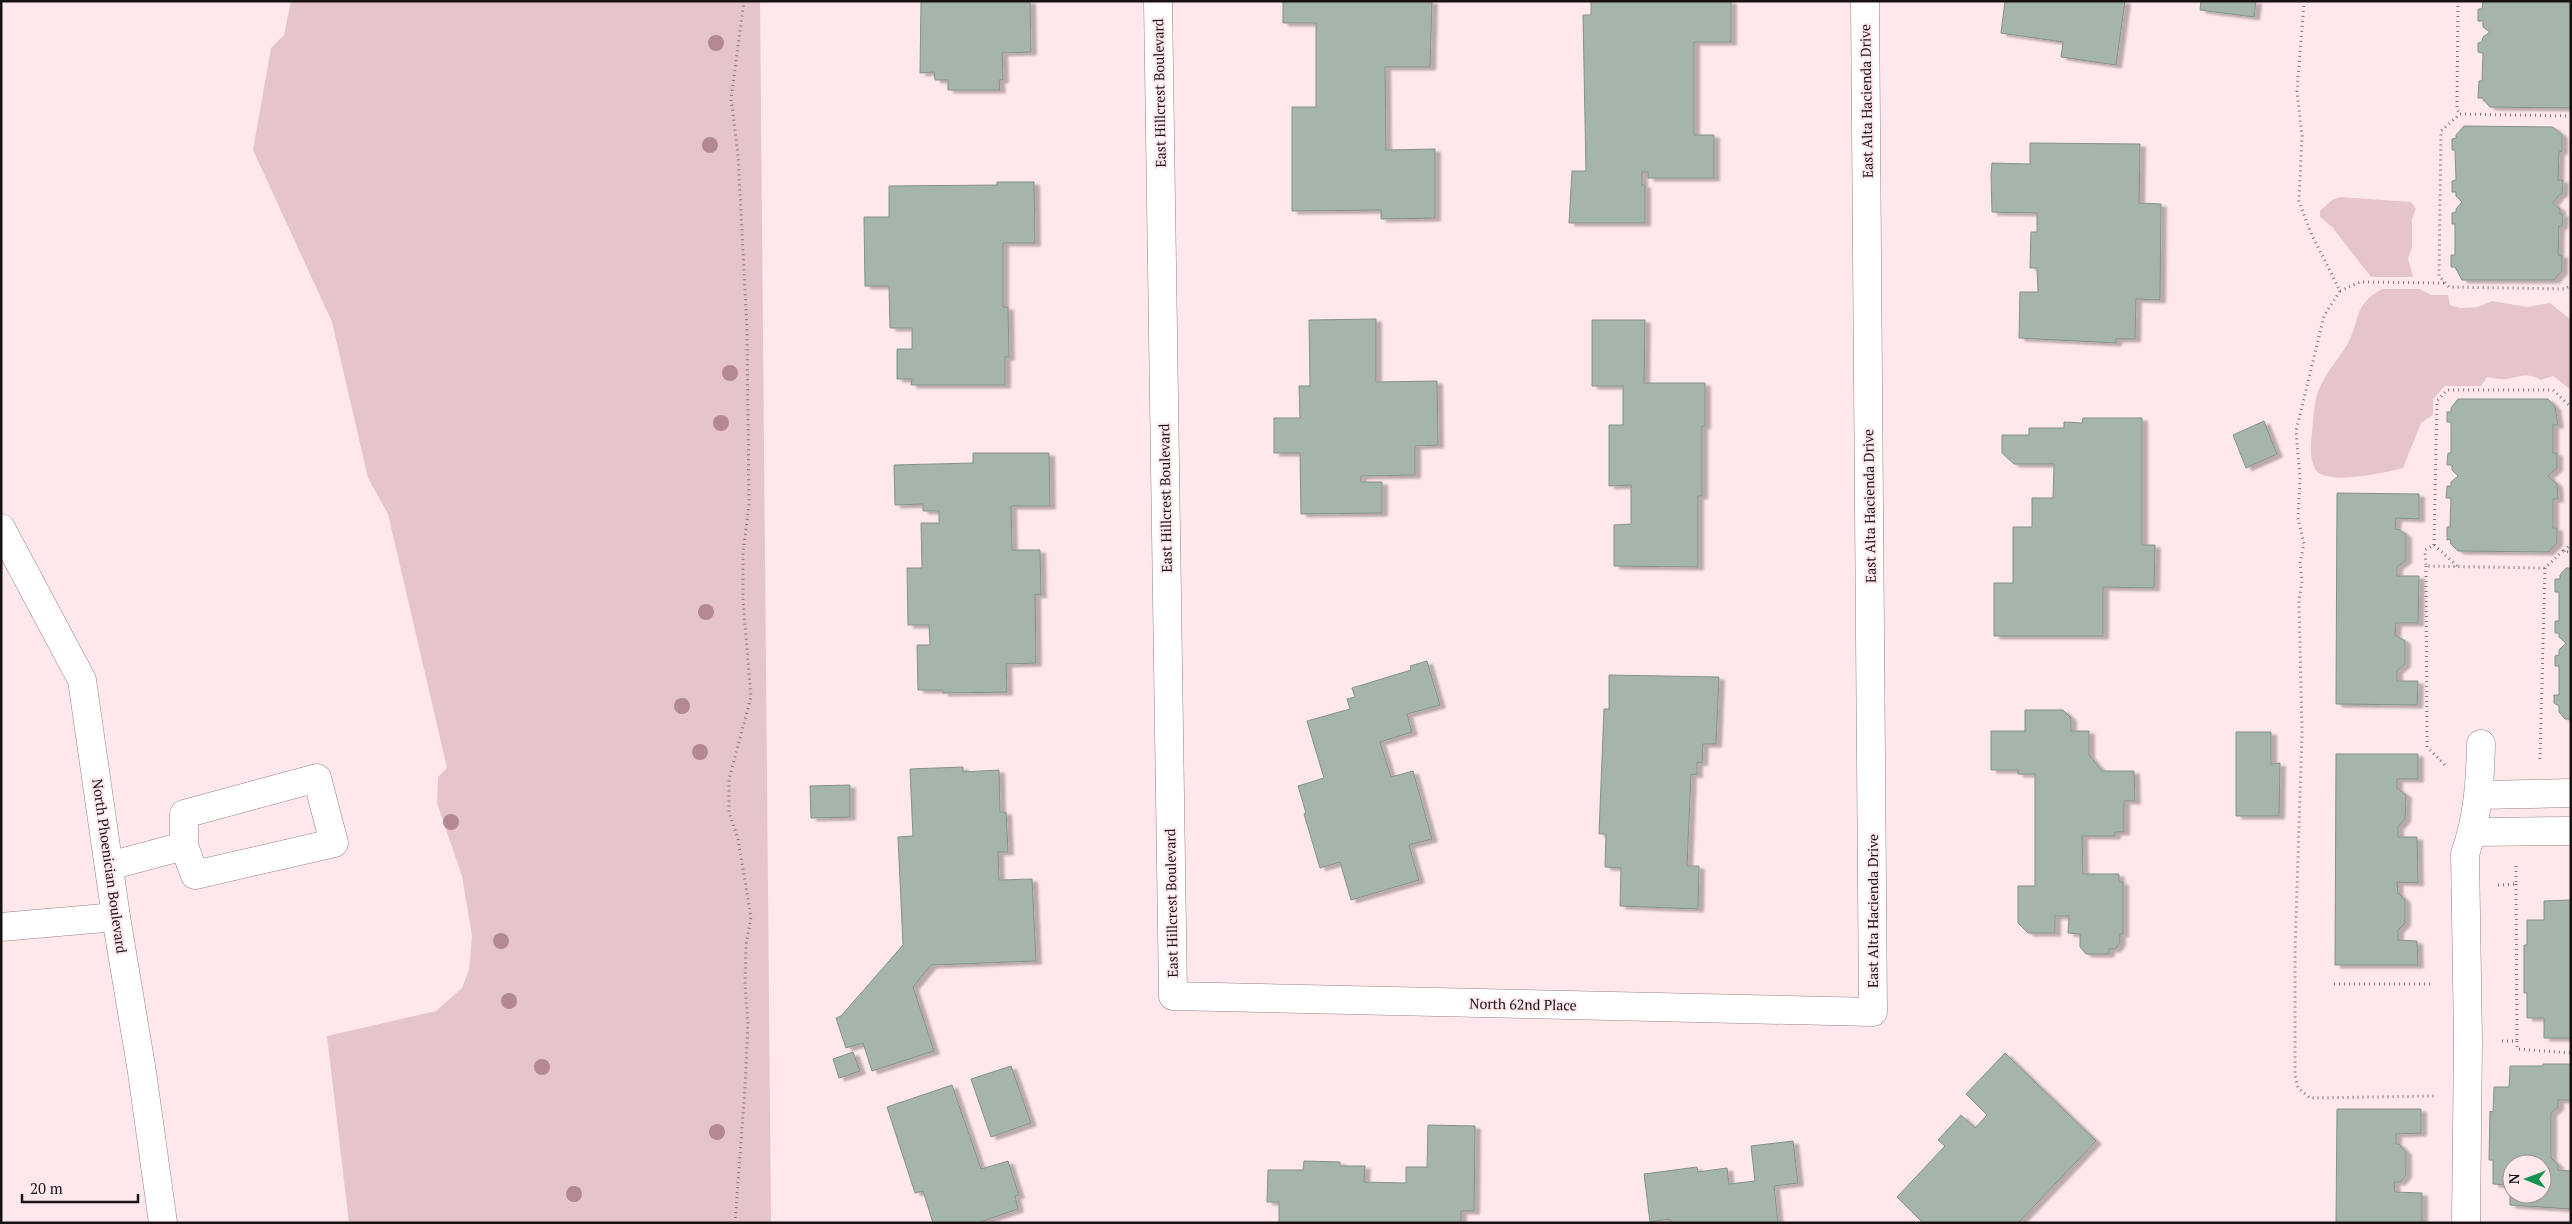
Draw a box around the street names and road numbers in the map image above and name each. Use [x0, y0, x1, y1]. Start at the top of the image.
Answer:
street label: East Hillcrest Boulevard [1148, 18, 1170, 168]
street label: East Alta Hacienda Drive [1855, 24, 1877, 178]
street label: East Hillcrest Boulevard [1154, 423, 1176, 573]
street label: East Alta Hacienda Drive [1858, 429, 1880, 583]
street label: North Phoenician Boulevard [88, 777, 132, 955]
street label: East Hillcrest Boulevard [1160, 828, 1182, 978]
street label: East Alta Hacienda Drive [1863, 834, 1882, 988]
street label: North 62nd Place [1469, 994, 1577, 1014]

